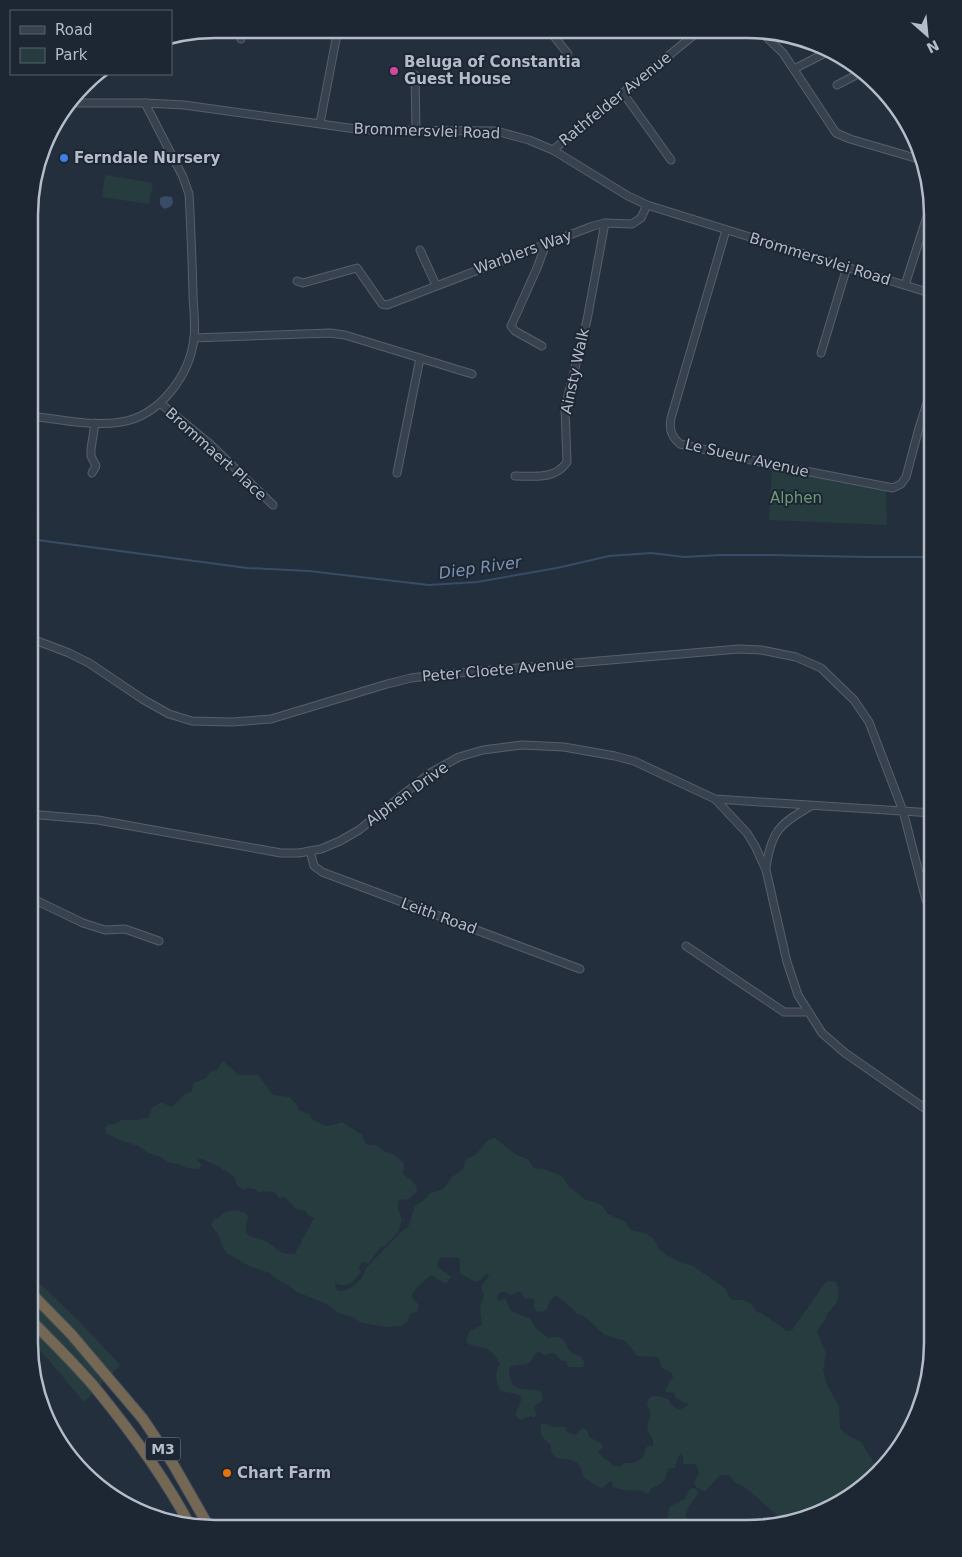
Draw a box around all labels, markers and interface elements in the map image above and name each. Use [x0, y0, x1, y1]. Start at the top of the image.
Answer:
legend [10, 10, 172, 75]
north arrow [902, 10, 952, 60]
text: Road [55, 21, 93, 39]
text: N [924, 37, 942, 56]
text: Park [55, 46, 88, 64]
street label: Rathfelder Avenue [555, 48, 675, 150]
place label: Beluga of Constantia Guest House [404, 53, 581, 88]
marker: Beluga of Constantia Guest House [388, 65, 400, 77]
street label: Brommersvlei Road [353, 119, 501, 143]
place label: Ferndale Nursery [74, 149, 220, 167]
marker: Ferndale Nursery [58, 152, 70, 164]
street label: Warblers Way [472, 226, 575, 278]
street label: Brommersvlei Road [747, 229, 893, 289]
street label: Ainsty Walk [557, 326, 593, 416]
street label: Brommaert Place [162, 404, 270, 504]
street label: Le Sueur Avenue [683, 435, 811, 481]
park label: Alphen [770, 489, 822, 507]
water label: Diep River [437, 552, 524, 583]
street label: Peter Cloete Avenue [421, 654, 575, 686]
street label: Alphen Drive [362, 758, 452, 830]
street label: Leith Road [399, 894, 479, 938]
road number: M3 [146, 1438, 180, 1460]
place label: Chart Farm [237, 1464, 331, 1482]
marker: Chart Farm [221, 1467, 233, 1479]

